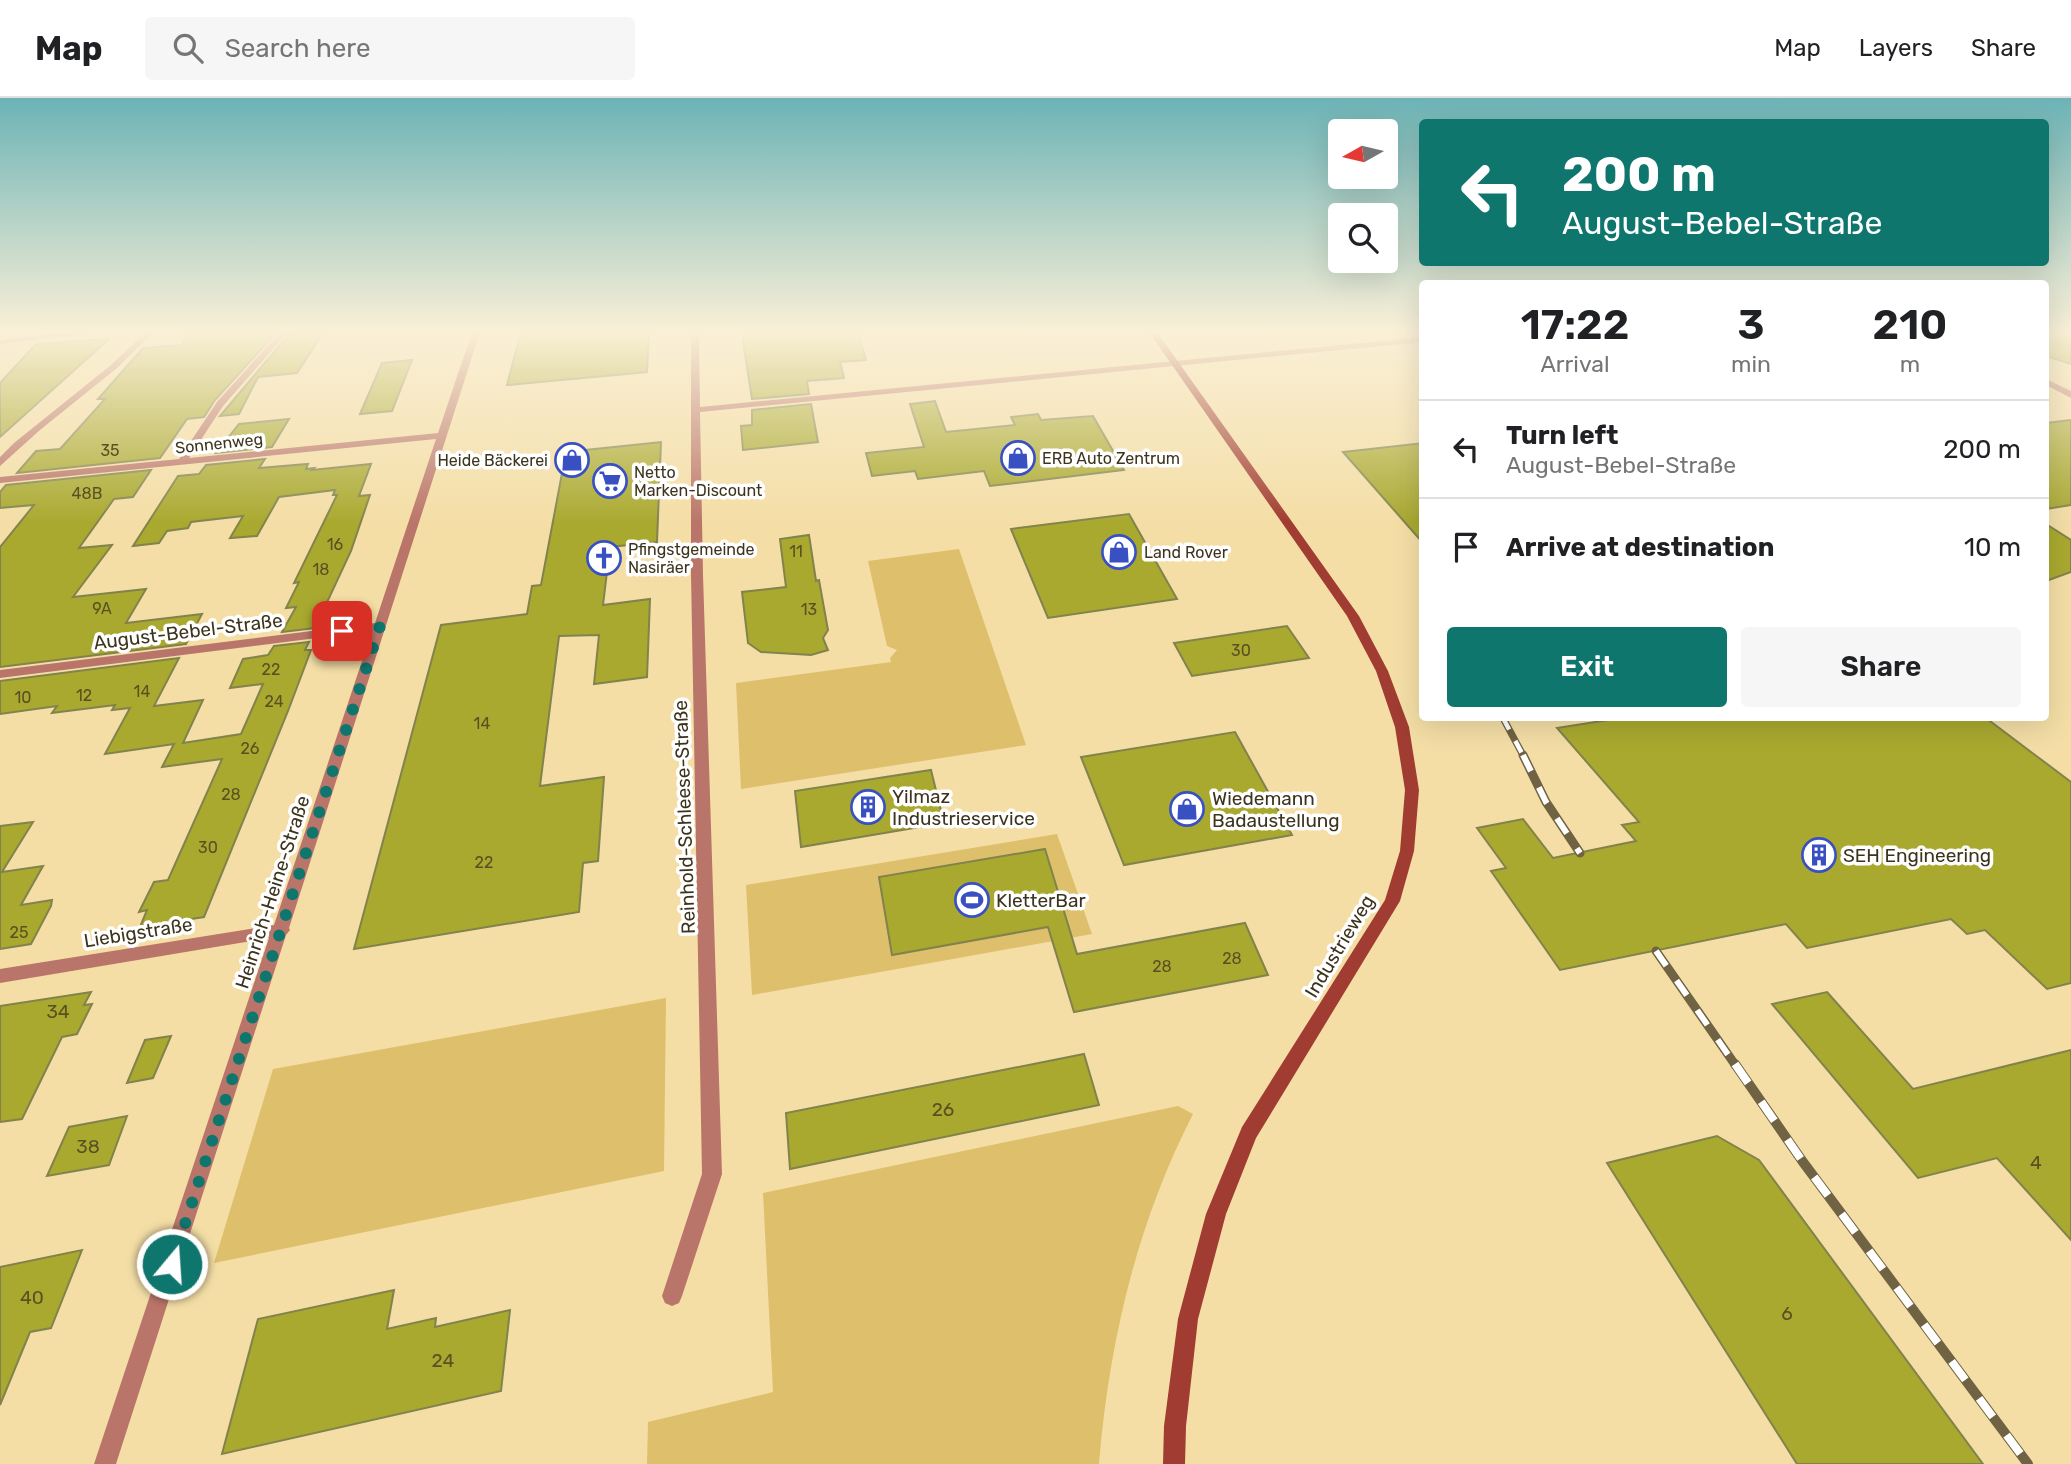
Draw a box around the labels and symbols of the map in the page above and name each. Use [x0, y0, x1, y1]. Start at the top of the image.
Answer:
north arrow [1328, 119, 1398, 189]
street label: Sonnenweg [174, 429, 264, 458]
shop icon: ERB Auto Zentrum [999, 439, 1037, 477]
house number: 35 [100, 441, 120, 460]
shop icon: Heide Bäckerei [553, 441, 591, 479]
place label: ERB Auto Zentrum [1042, 449, 1180, 468]
place label: Heide Bäckerei [437, 451, 548, 470]
supermarket icon: Netto Marken-Discount [591, 462, 629, 500]
place label: Netto Marken-Discount [634, 463, 762, 500]
house number: 48B [72, 484, 102, 503]
shop icon: Land Rover [1100, 533, 1138, 571]
house number: 16 [327, 535, 344, 554]
church icon: Pfingstgemeinde Nasiräer [585, 539, 623, 577]
place label: Pfingstgemeinde Nasiräer [628, 540, 754, 577]
house number: 11 [789, 542, 803, 561]
place label: Land Rover [1144, 543, 1228, 562]
house number: 18 [312, 560, 330, 579]
house number: 9A [92, 599, 112, 618]
house number: 13 [801, 600, 817, 619]
pin [312, 601, 372, 661]
street label: August-Bebel-Straße [92, 608, 284, 655]
house number: 30 [1231, 641, 1251, 660]
house number: 22 [262, 660, 280, 679]
house number: 14 [134, 682, 150, 701]
house number: 12 [76, 686, 92, 705]
house number: 10 [14, 688, 32, 707]
house number: 24 [264, 692, 284, 711]
street label: Reinhold-Schleese-Straße [669, 700, 700, 934]
house number: 14 [474, 714, 490, 733]
house number: 26 [240, 739, 260, 758]
house number: 28 [221, 785, 241, 804]
place label: Yilmaz Industrieservice [892, 785, 1035, 830]
place label: Wiedemann Badaustellung [1212, 787, 1340, 832]
building icon: Yilmaz Industrieservice [849, 788, 887, 826]
shop icon: Wiedemann Badaustellung [1168, 790, 1206, 828]
street label: Heinrich-Heine-Straße [230, 793, 315, 992]
building icon: SEH Engineering [1800, 836, 1838, 874]
house number: 30 [198, 838, 218, 857]
place label: SEH Engineering [1843, 844, 1991, 867]
house number: 22 [475, 853, 493, 872]
sports icon: KletterBar [953, 881, 991, 919]
place label: KletterBar [996, 889, 1087, 912]
street label: Industrieweg [1300, 891, 1379, 1002]
street label: Liebigstraße [82, 913, 194, 952]
house number: 25 [10, 923, 28, 942]
house number: 28 [1222, 949, 1242, 968]
house number: 28 [1152, 957, 1172, 976]
house number: 34 [46, 1000, 70, 1023]
house number: 26 [932, 1098, 954, 1121]
house number: 38 [76, 1135, 100, 1158]
house number: 4 [2030, 1151, 2042, 1174]
position arrow [135, 1227, 209, 1301]
house number: 40 [20, 1286, 44, 1309]
house number: 6 [1781, 1302, 1793, 1325]
house number: 24 [432, 1349, 455, 1372]

